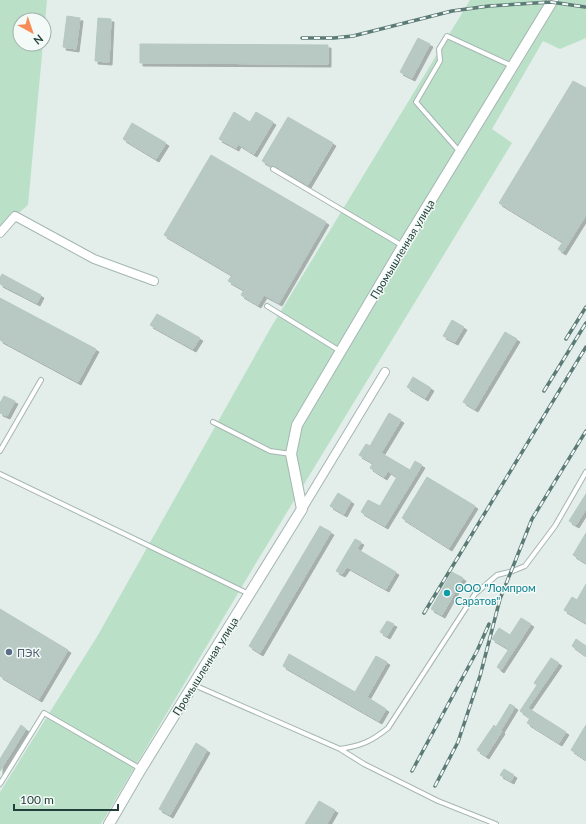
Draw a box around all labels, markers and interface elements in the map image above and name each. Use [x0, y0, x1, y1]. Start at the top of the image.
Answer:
north arrow [12, 12, 52, 52]
text: N [31, 32, 46, 48]
street label: Промышленная улица [367, 197, 437, 301]
place label: ООО "Ломпром Саратов" [455, 581, 536, 607]
marker: ООО "Ломпром Саратов" [442, 588, 452, 598]
street label: Промышленная улица [169, 614, 241, 718]
place label: ПЭК [17, 646, 41, 659]
marker: ПЭК [4, 647, 14, 657]
scale bar [14, 786, 118, 812]
text: 100 m [20, 792, 54, 807]

